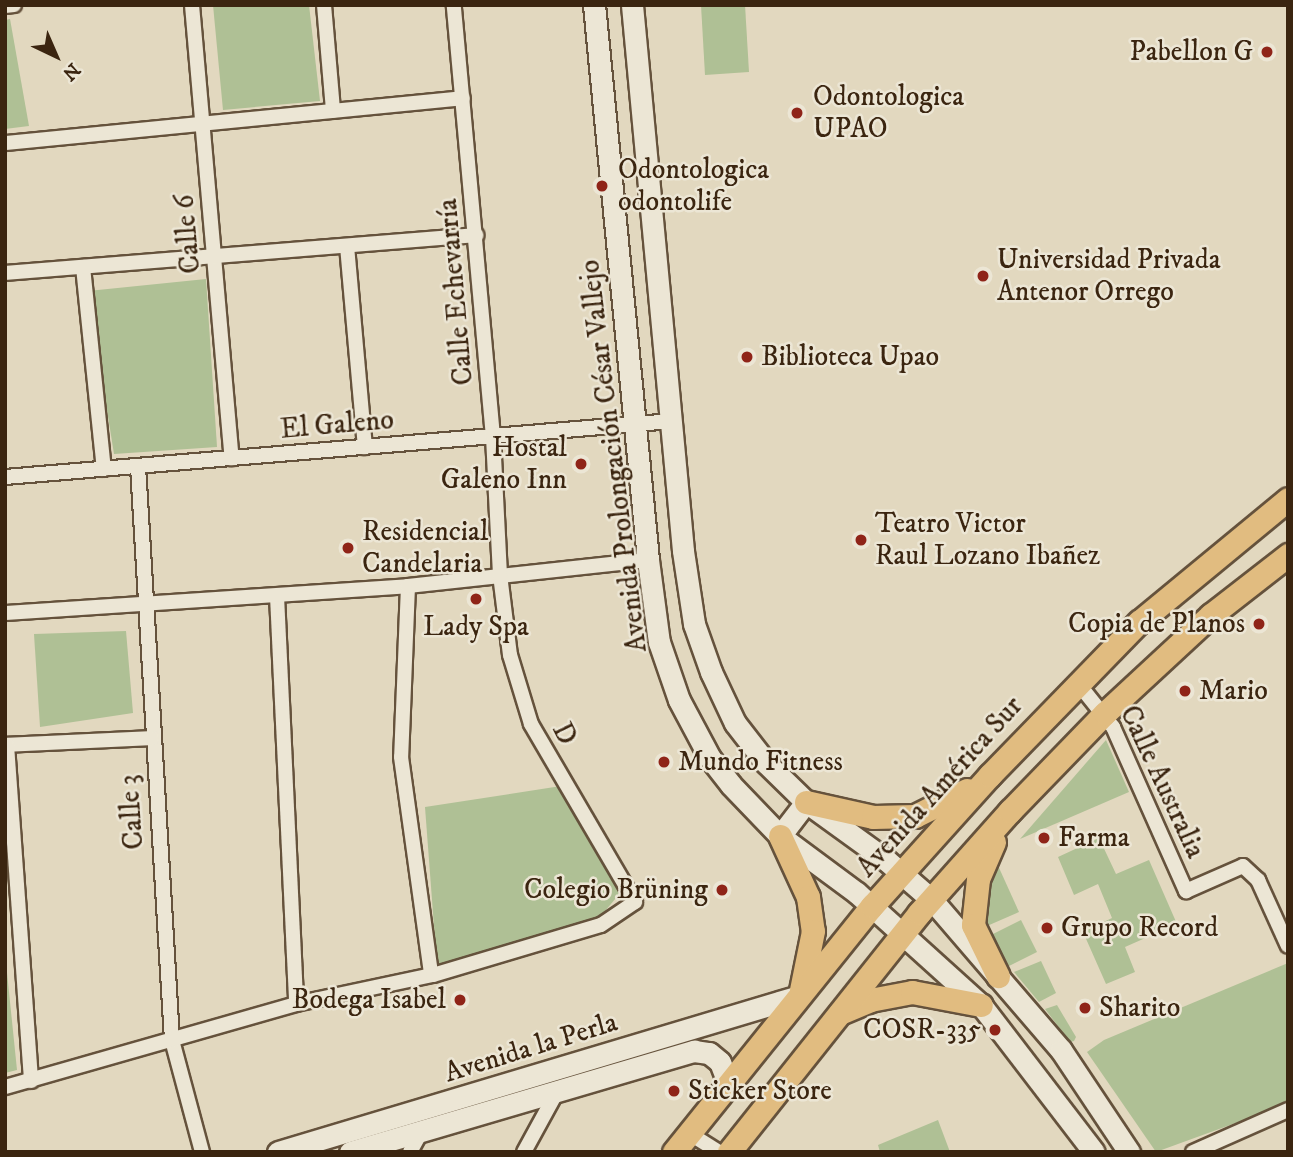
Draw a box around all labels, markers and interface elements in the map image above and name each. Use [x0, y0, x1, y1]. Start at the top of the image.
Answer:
north arrow [21, 21, 91, 91]
place label: Pabellon G [1130, 35, 1253, 69]
marker: Pabellon G [1259, 44, 1275, 60]
text: N [57, 58, 85, 85]
place label: Odontologica UPAO [813, 80, 964, 146]
marker: Odontologica UPAO [787, 103, 807, 123]
place label: Odontologica odontolife [618, 153, 769, 219]
marker: Odontologica odontolife [592, 176, 612, 196]
street label: Calle 6 [168, 193, 208, 275]
street label: Calle Echevarría [431, 197, 481, 387]
place label: Universidad Privada Antenor Orrego [997, 243, 1221, 309]
street label: Avenida Prolongación César Vallejo [573, 258, 655, 654]
marker: Universidad Privada Antenor Orrego [975, 268, 991, 284]
place label: Biblioteca Upao [761, 340, 939, 374]
marker: Biblioteca Upao [739, 349, 755, 365]
street label: El Galeno [279, 403, 395, 447]
place label: Hostal Galeno Inn [441, 431, 567, 497]
marker: Hostal Galeno Inn [573, 456, 589, 472]
place label: Teatro Victor Raul Lozano Ibañez [875, 507, 1100, 573]
place label: Residencial Candelaria [362, 515, 488, 581]
marker: Teatro Victor Raul Lozano Ibañez [853, 532, 869, 548]
marker: Residencial Candelaria [340, 540, 356, 556]
marker: Lady Spa [468, 591, 484, 607]
place label: Copia de Planos [1068, 607, 1245, 641]
place label: Lady Spa [423, 610, 529, 644]
marker: Copia de Planos [1251, 616, 1267, 632]
place label: Mario [1199, 674, 1268, 708]
marker: Mario [1177, 683, 1193, 699]
street label: Avenida América Sur [850, 690, 1030, 884]
street label: Calle Australia [1112, 700, 1212, 864]
street label: D [544, 717, 584, 751]
place label: Mundo Fitness [678, 745, 843, 779]
marker: Mundo Fitness [656, 754, 672, 770]
street label: Calle 3 [113, 773, 151, 851]
place label: Farma [1058, 821, 1130, 855]
marker: Farma [1036, 830, 1052, 846]
place label: Colegio Brüning [524, 873, 708, 907]
marker: Colegio Brüning [714, 882, 730, 898]
place label: Grupo Record [1061, 911, 1218, 945]
marker: Grupo Record [1039, 920, 1055, 936]
place label: Bodega Isabel [292, 983, 446, 1017]
place label: Sharito [1099, 991, 1180, 1025]
marker: Bodega Isabel [452, 992, 468, 1008]
marker: Sharito [1077, 1000, 1093, 1016]
street label: Avenida la Perla [440, 1006, 622, 1090]
place label: COSR-335 [863, 1013, 981, 1047]
marker: COSR-335 [987, 1022, 1003, 1038]
place label: Sticker Store [688, 1074, 832, 1108]
marker: Sticker Store [666, 1083, 682, 1099]

